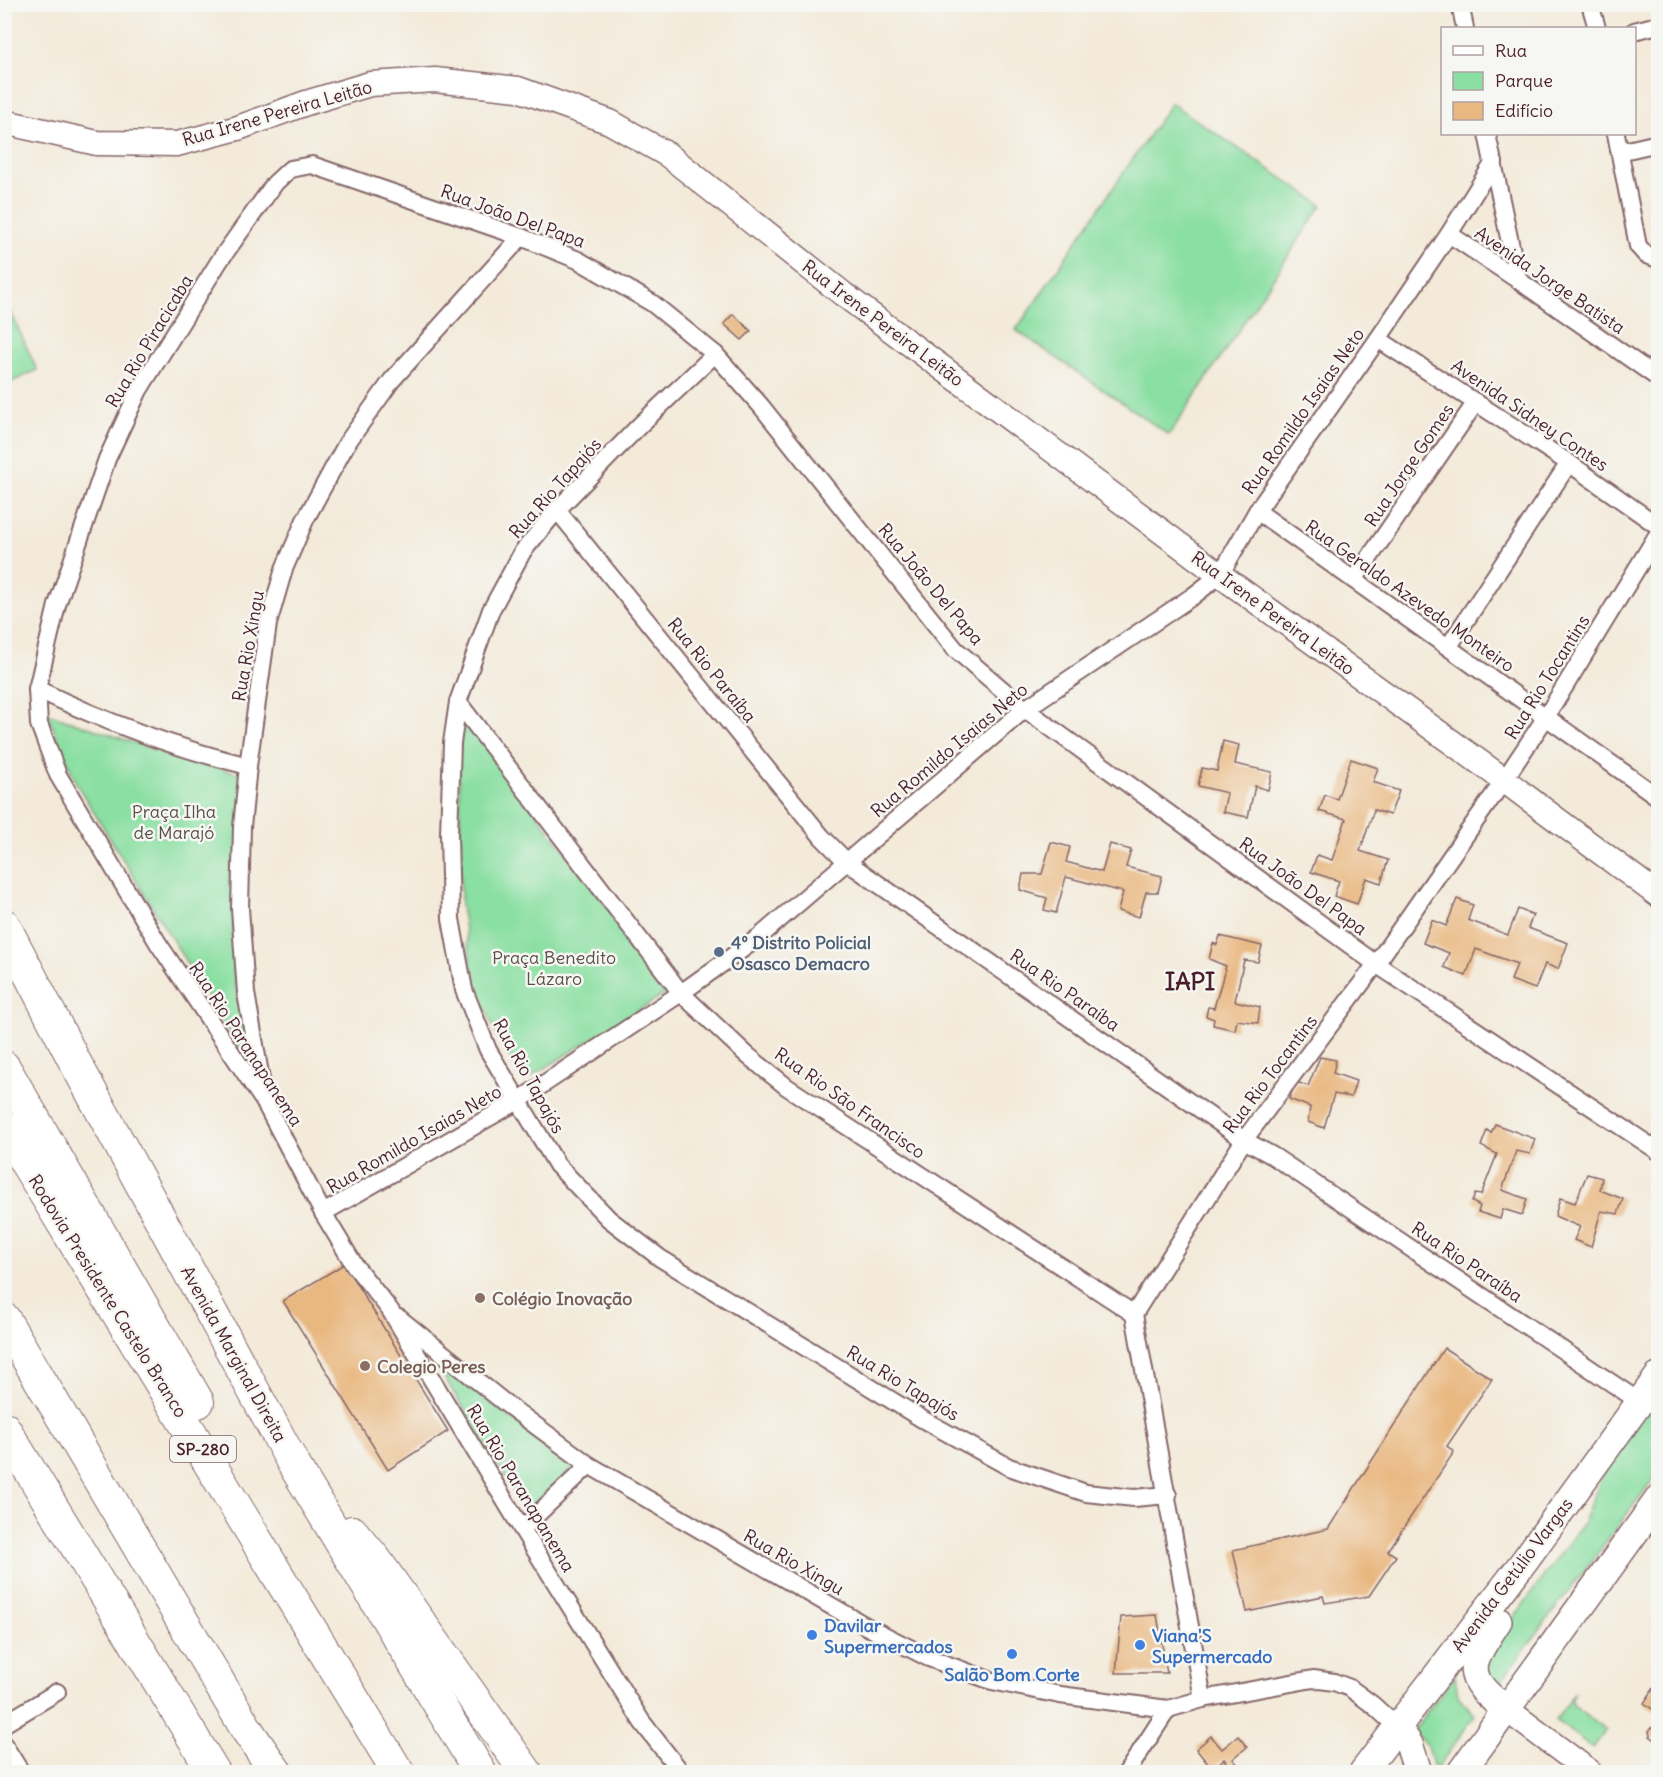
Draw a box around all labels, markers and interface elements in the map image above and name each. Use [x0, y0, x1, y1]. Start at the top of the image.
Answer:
legend [1441, 27, 1636, 135]
text: Rua [1495, 39, 1527, 62]
text: Parque [1495, 69, 1553, 92]
street label: Rua Irene Pereira Leitão [179, 75, 375, 151]
text: Edifício [1495, 99, 1553, 122]
street label: Rua João Del Papa [438, 179, 588, 253]
street label: Avenida Jorge Batista [1470, 221, 1630, 339]
street label: Rua Irene Pereira Leitão [798, 255, 968, 391]
street label: Rua Rio Piracicaba [100, 270, 198, 412]
street label: Rua Romildo Isaias Neto [1237, 323, 1369, 499]
street label: Avenida Sidney Contes [1447, 354, 1613, 476]
street label: Rua Jorge Gomes [1359, 399, 1459, 531]
street label: Rua Rio Tapajós [504, 433, 606, 543]
street label: Rua Geraldo Azevedo Monteiro [1301, 515, 1519, 677]
street label: Rua João Del Papa [873, 518, 989, 650]
street label: Rua Irene Pereira Leitão [1187, 546, 1359, 680]
street label: Rua Rio Xingu [227, 589, 269, 703]
street label: Rua Rio Tocantins [1499, 610, 1595, 744]
street label: Rua Rio Paraíba [663, 613, 761, 727]
street label: Rua Romildo Isaias Neto [866, 678, 1032, 822]
park label: Praça Ilha de Marajó [132, 800, 216, 844]
street label: Rua João Del Papa [1235, 832, 1371, 940]
place label: 4º Distrito Policial Osasco Demacro [731, 931, 871, 975]
street label: Rua Rio Paraíba [1006, 944, 1124, 1036]
marker: 4º Distrito Policial Osasco Demacro [712, 945, 726, 959]
park label: Praça Benedito Lázaro [492, 946, 616, 990]
street label: Rua Rio Paranapanema [184, 957, 308, 1131]
district label: IAPI [1165, 966, 1216, 996]
street label: Rua Rio Tocantins [1218, 1010, 1322, 1138]
street label: Rua Rio Tapajós [488, 1015, 570, 1137]
street label: Rua Rio São Francisco [770, 1042, 930, 1164]
street label: Rua Romildo Isaias Neto [323, 1080, 505, 1198]
street label: Rodovia Presidente Castelo Branco [23, 1170, 193, 1422]
street label: Rua Rio Paraíba [1407, 1217, 1527, 1307]
street label: Avenida Marginal Direita [176, 1262, 292, 1446]
place label: Colégio Inovação [492, 1287, 632, 1310]
marker: Colégio Inovação [473, 1291, 487, 1305]
street label: Rua Rio Tapajós [842, 1340, 964, 1426]
place label: Colegio Peres [377, 1355, 486, 1378]
marker: Colegio Peres [358, 1359, 372, 1373]
street label: Rua Rio Paranapanema [462, 1400, 580, 1576]
road number: SP-280 [170, 1436, 236, 1462]
street label: Avenida Getúlio Vargas [1446, 1493, 1578, 1657]
street label: Rua Rio Xingu [740, 1524, 848, 1600]
place label: Davilar Supermercados [824, 1614, 953, 1658]
place label: Viana'S Supermercado [1152, 1624, 1272, 1668]
marker: Davilar Supermercados [805, 1628, 819, 1642]
marker: Viana'S Supermercado [1133, 1638, 1147, 1652]
marker: Salão Bom Corte [1005, 1647, 1019, 1661]
place label: Salão Bom Corte [944, 1663, 1080, 1686]

